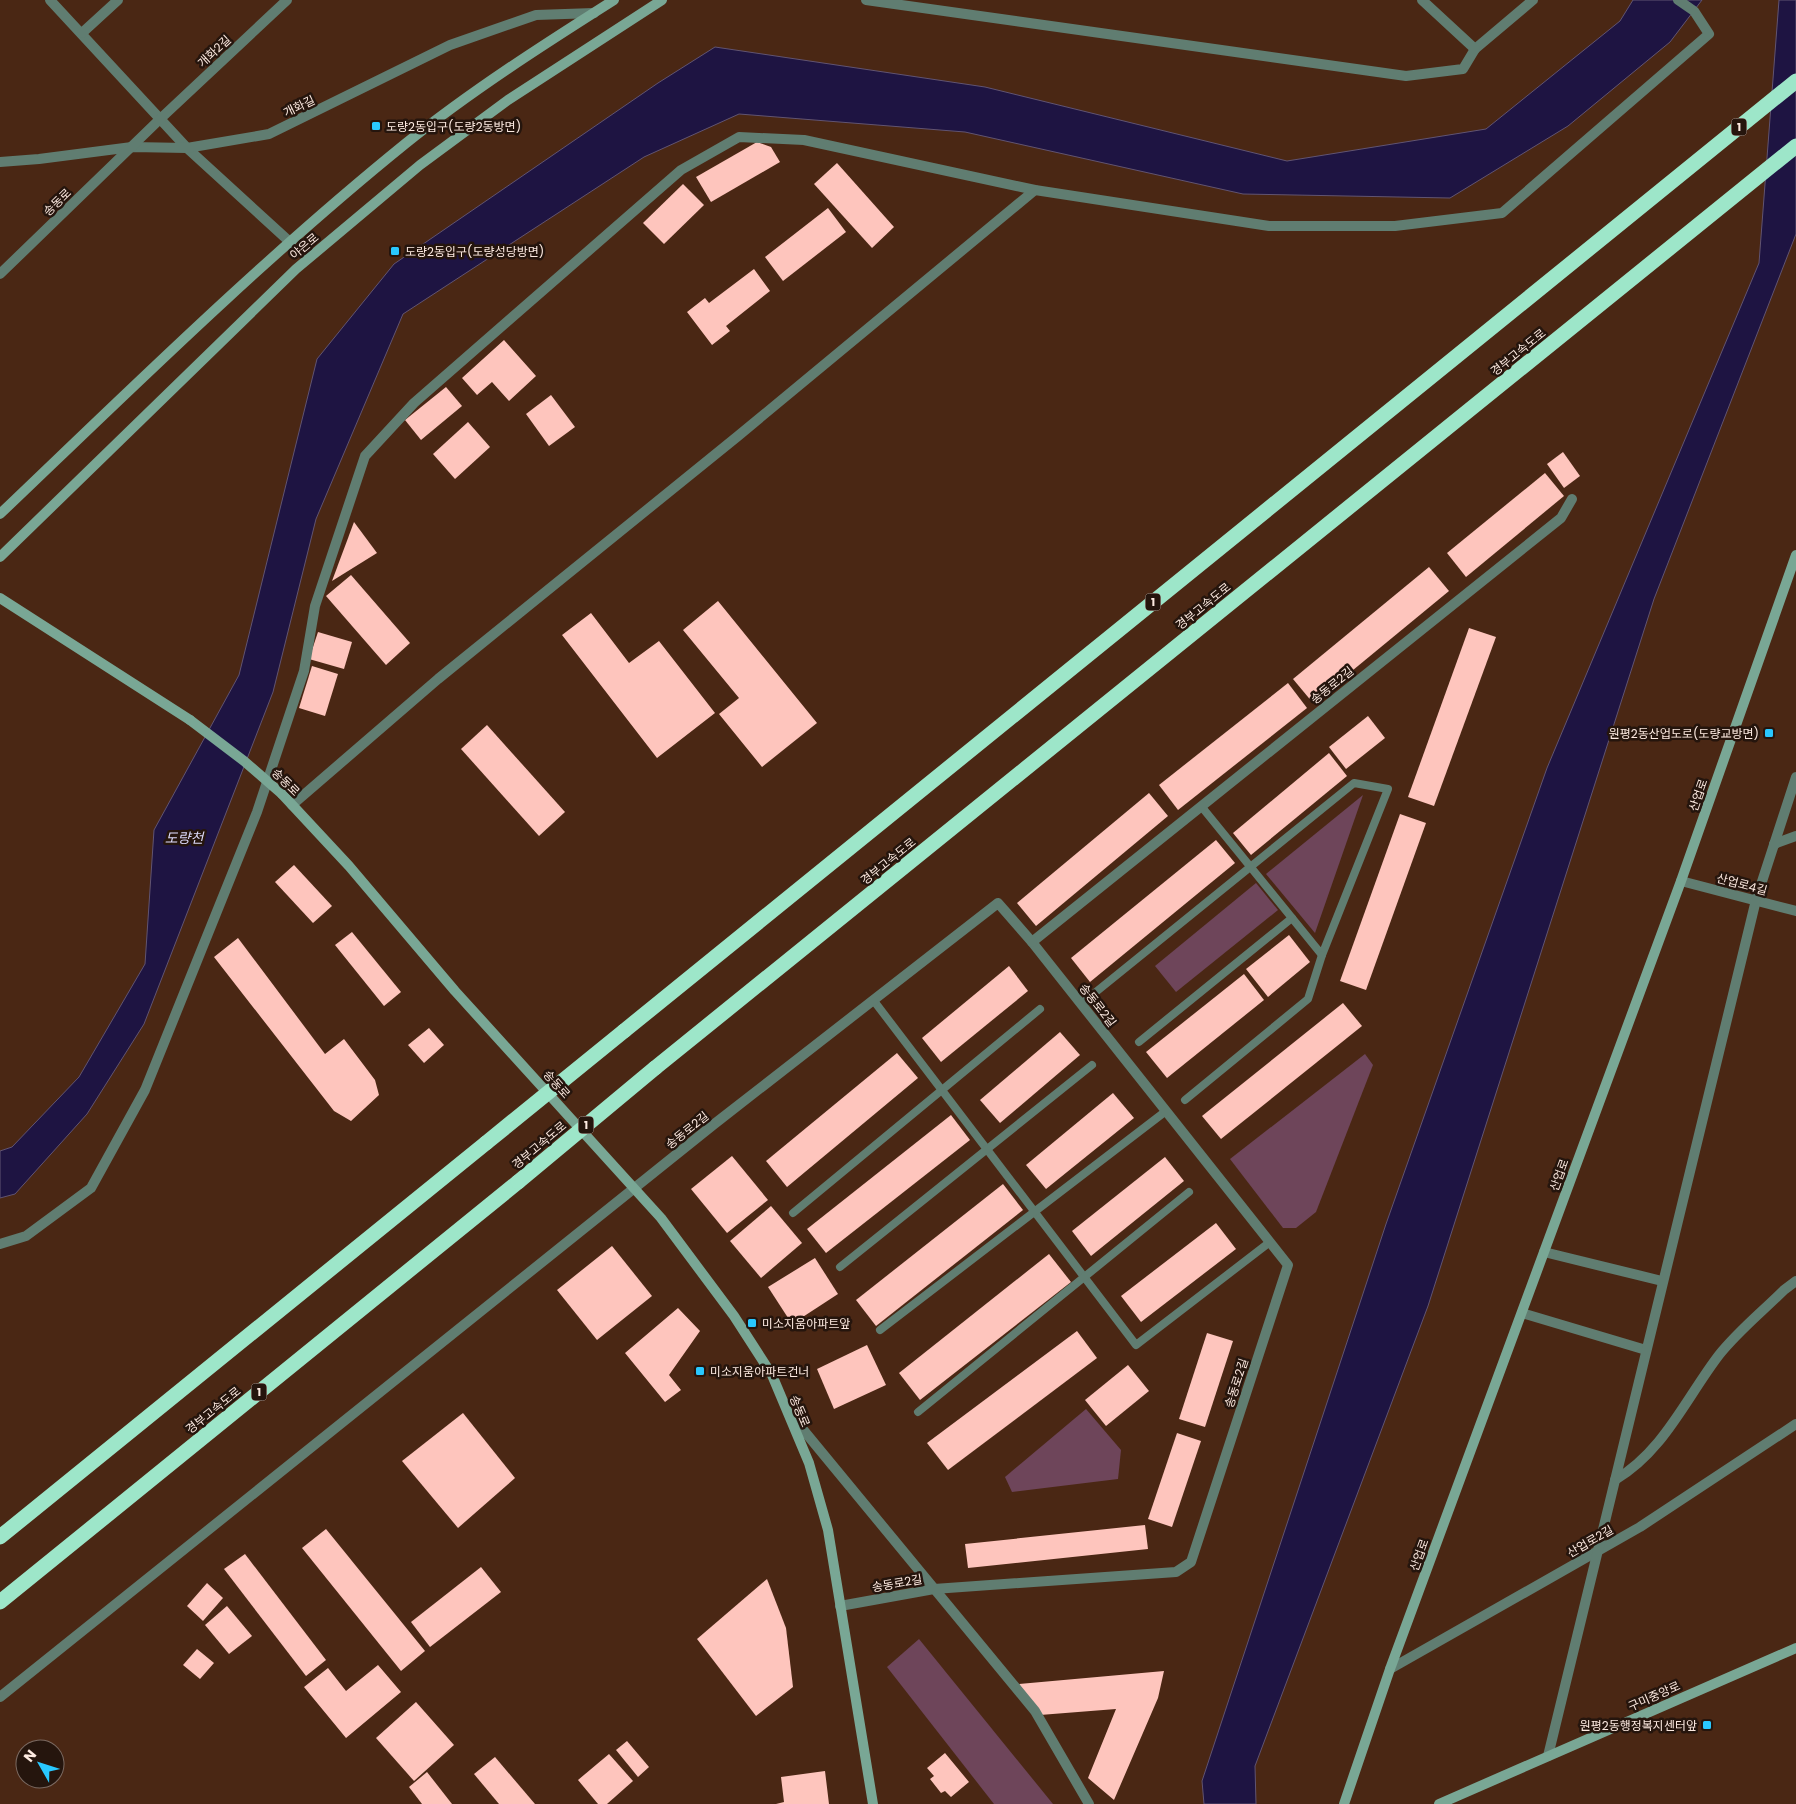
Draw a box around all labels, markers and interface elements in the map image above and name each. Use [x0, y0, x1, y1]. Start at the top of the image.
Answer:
street label: 개화2길 [194, 31, 234, 71]
street label: 개화길 [280, 91, 318, 121]
place label: 도량2동입구(도량2동방면) [386, 118, 521, 135]
road number: 1 [1732, 118, 1746, 136]
marker: 도량2동입구(도량2동방면) [370, 120, 382, 132]
street label: 송동로 [39, 184, 75, 220]
street label: 야은로 [286, 229, 322, 263]
place label: 도량2동입구(도량성당방면) [405, 243, 544, 260]
marker: 도량2동입구(도량성당방면) [389, 245, 401, 257]
street label: 경부고속도로 [1487, 325, 1549, 379]
street label: 경부고속도로 [1172, 579, 1234, 633]
road number: 1 [1146, 594, 1160, 610]
street label: 송동로2길 [1307, 662, 1357, 708]
place label: 원평2동산업도로(도량교방면) [1609, 725, 1759, 742]
marker: 원평2동산업도로(도량교방면) [1763, 727, 1775, 739]
street label: 송동로 [268, 764, 304, 800]
street label: 산업로 [1685, 777, 1711, 813]
water label: 도량천 [165, 828, 204, 848]
street label: 경부고속도로 [857, 834, 919, 888]
street label: 산업로4길 [1715, 869, 1769, 899]
street label: 송동로2길 [1076, 980, 1120, 1030]
street label: 송동로 [540, 1066, 574, 1102]
street label: 송동로2길 [662, 1107, 712, 1153]
road number: 1 [578, 1116, 594, 1134]
street label: 경부고속도로 [508, 1117, 570, 1173]
street label: 산업로 [1545, 1157, 1573, 1193]
place label: 미소지움아파트앞 [762, 1315, 850, 1332]
marker: 미소지움아파트앞 [746, 1317, 758, 1329]
street label: 송동로2길 [1220, 1356, 1252, 1410]
place label: 미소지움아파트건너 [710, 1363, 809, 1380]
marker: 미소지움아파트건너 [694, 1365, 706, 1377]
street label: 경부고속도로 [182, 1383, 244, 1437]
road number: 1 [252, 1384, 266, 1400]
street label: 송동로 [786, 1392, 814, 1430]
street label: 산업로2길 [1564, 1521, 1616, 1561]
street label: 산업로 [1405, 1537, 1433, 1573]
street label: 송동로2길 [870, 1570, 924, 1596]
street label: 구미중앙로 [1625, 1677, 1683, 1715]
place label: 원평2동행정복지센터앞 [1580, 1717, 1697, 1734]
marker: 원평2동행정복지센터앞 [1701, 1719, 1713, 1731]
north arrow [15, 1739, 65, 1789]
text: N [19, 1745, 41, 1766]

